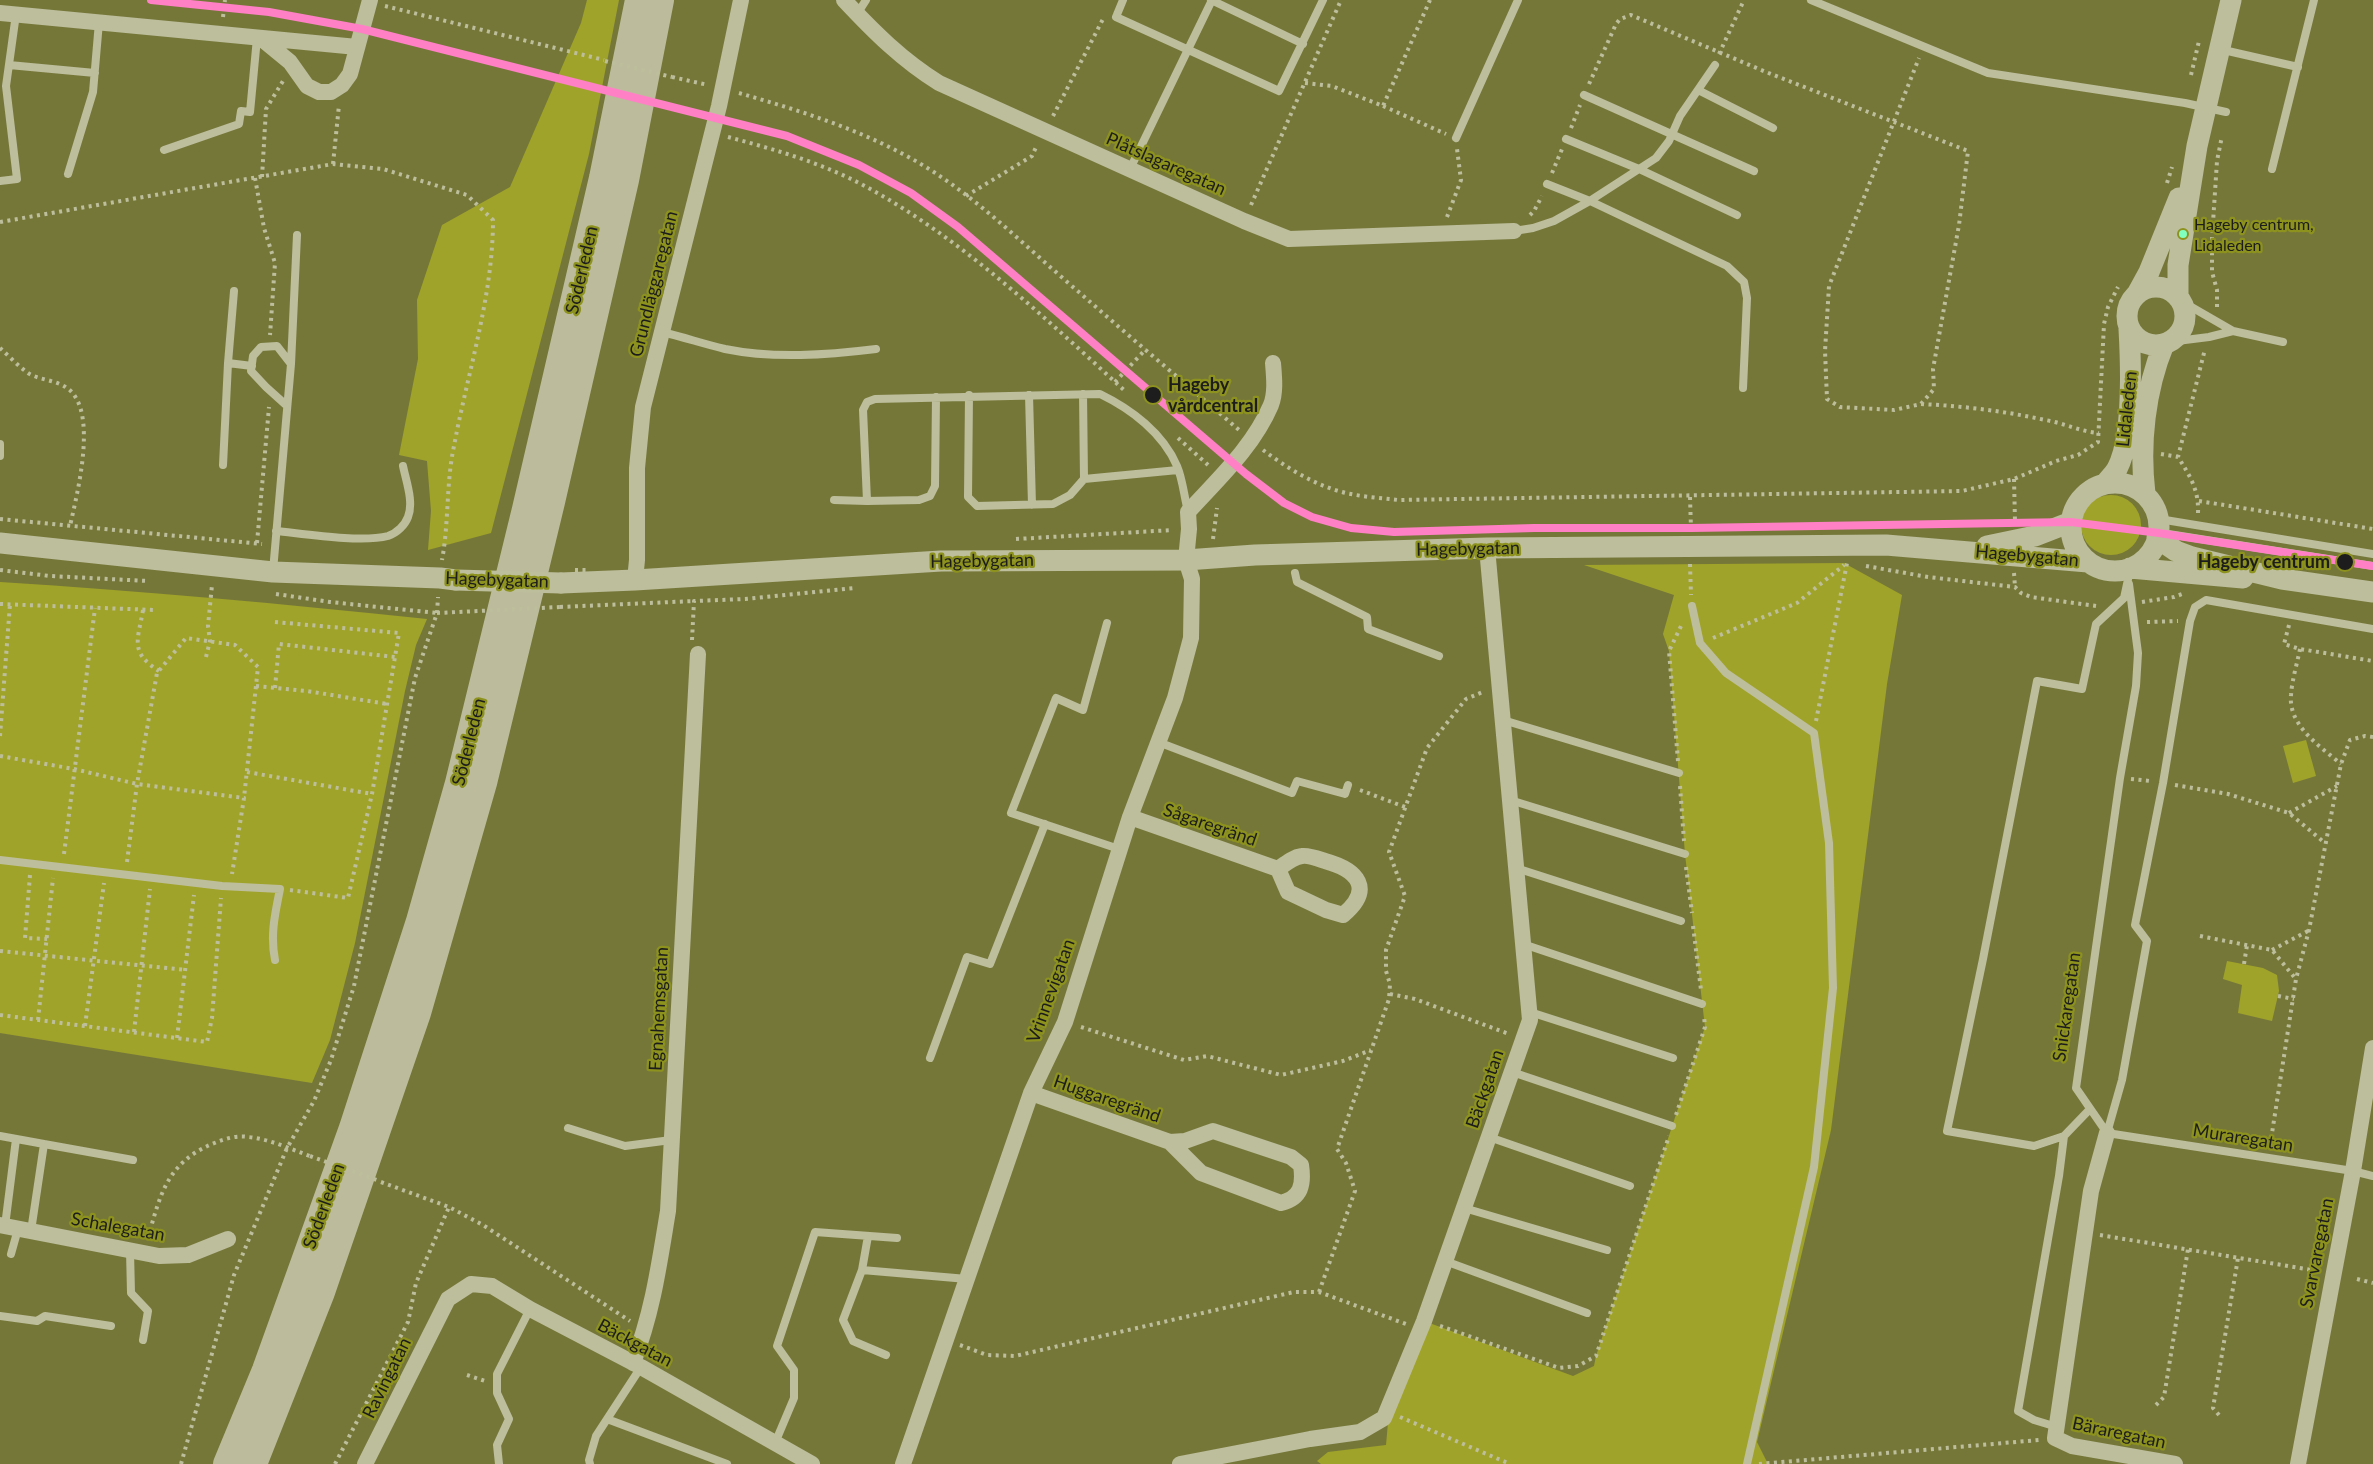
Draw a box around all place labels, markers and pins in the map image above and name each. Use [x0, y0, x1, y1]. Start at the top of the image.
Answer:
place label: Hageby centrum, Lidaleden [2194, 215, 2314, 253]
marker: Hageby centrum, Lidaleden [2177, 228, 2189, 240]
place label: Hageby vårdcentral [1168, 374, 1258, 416]
marker: Hageby vårdcentral [1143, 385, 1163, 405]
place label: Hageby centrum [2198, 551, 2330, 573]
marker: Hageby centrum [2335, 552, 2355, 572]

